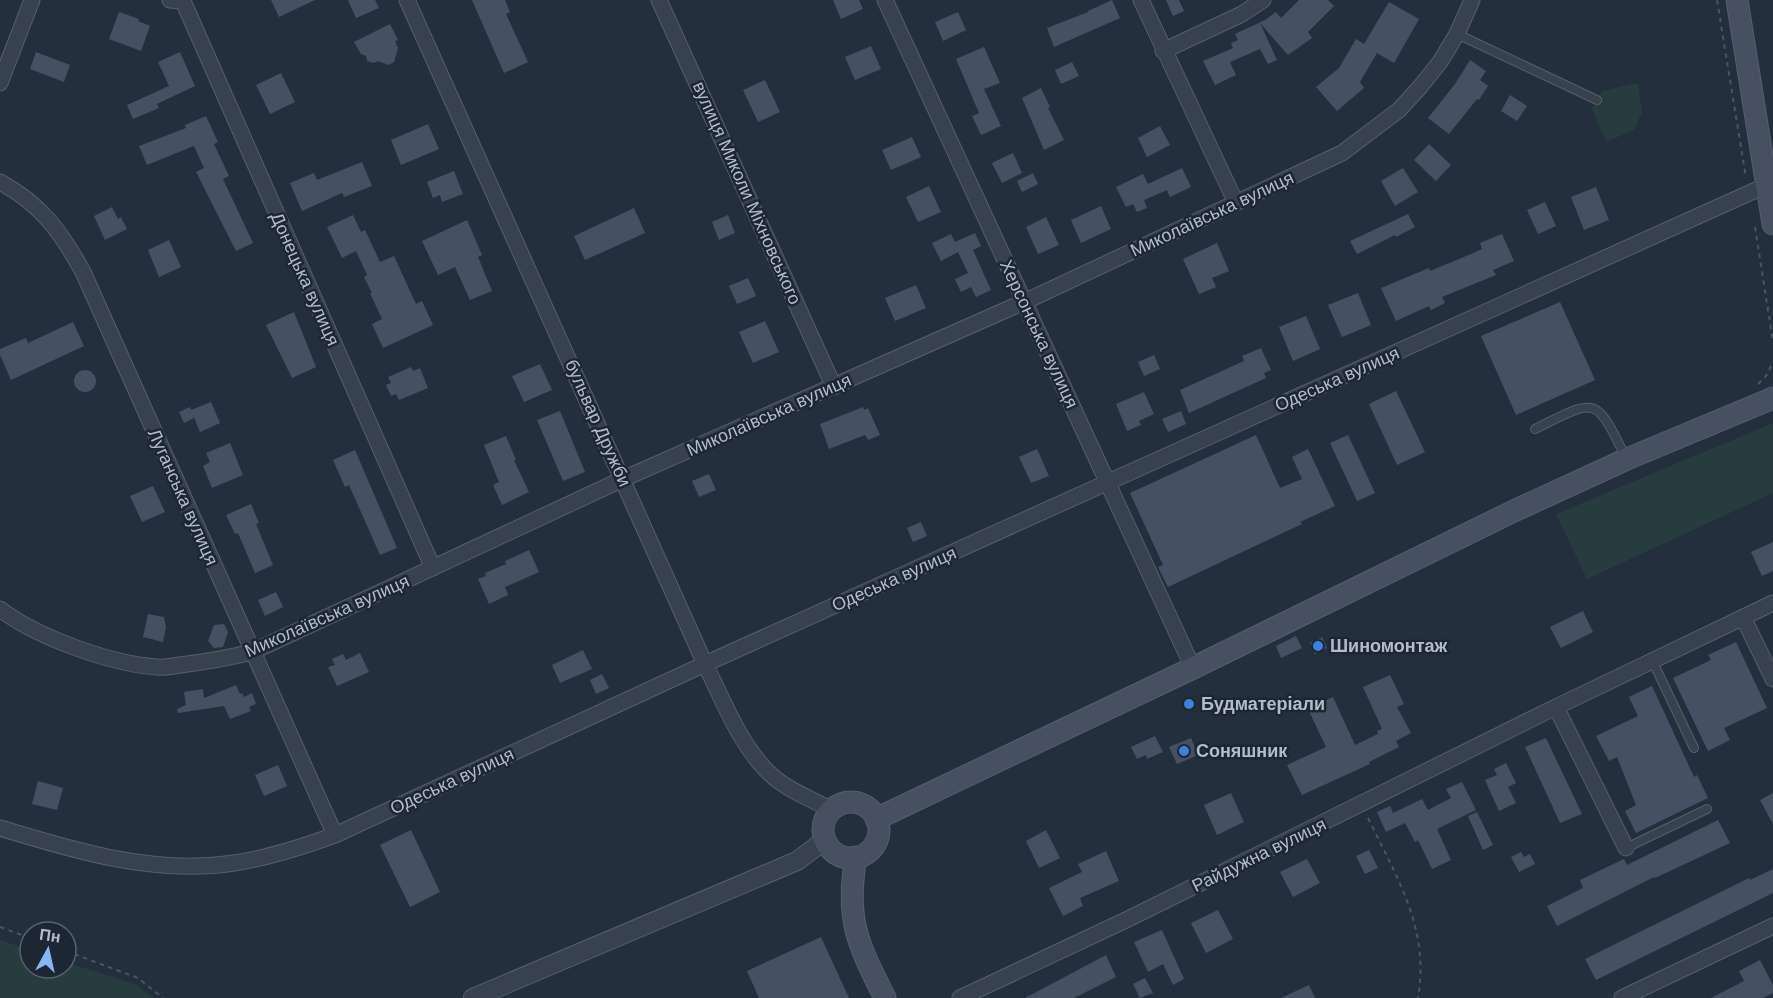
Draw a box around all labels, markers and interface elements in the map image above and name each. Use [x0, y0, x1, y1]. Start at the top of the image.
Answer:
street label: вулиця Миколи Міхновського [689, 79, 805, 307]
street label: Миколаївська вулиця [1127, 167, 1297, 261]
street label: Донецька вулиця [267, 209, 343, 349]
street label: Херсонська вулиця [996, 257, 1082, 411]
street label: Одеська вулиця [1272, 343, 1402, 415]
street label: бульвар Дружби [561, 357, 635, 489]
street label: Миколаївська вулиця [684, 370, 854, 460]
street label: Луганська вулиця [144, 426, 222, 568]
street label: Одеська вулиця [829, 543, 959, 615]
street label: Миколаївська вулиця [242, 571, 412, 661]
place label: Шиномонтаж [1330, 636, 1448, 656]
marker: Шиномонтаж [1311, 639, 1325, 653]
place label: Будматеріали [1201, 694, 1325, 714]
marker: Будматеріали [1182, 697, 1196, 711]
place label: Соняшник [1196, 741, 1288, 761]
street label: Одеська вулиця [387, 744, 517, 818]
marker: Соняшник [1177, 744, 1191, 758]
street label: Райдужна вулиця [1189, 814, 1329, 896]
north arrow [18, 920, 78, 980]
text: Пн [38, 926, 62, 946]

